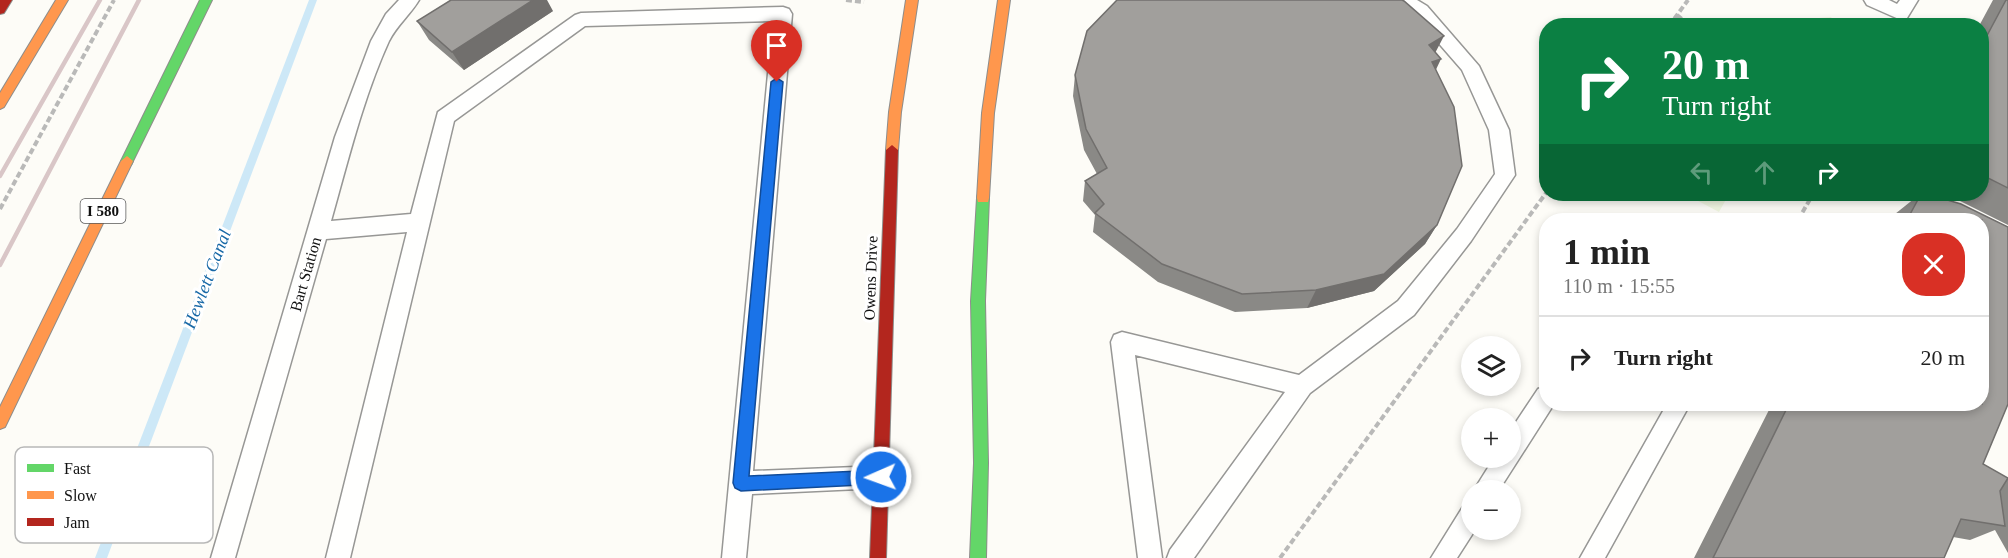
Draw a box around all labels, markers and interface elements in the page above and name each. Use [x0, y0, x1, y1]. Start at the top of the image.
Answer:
pin [751, 20, 802, 82]
icon: arrive [760, 29, 793, 62]
icon: right [1563, 42, 1641, 120]
text: 20 m [1662, 42, 1750, 88]
text: Turn right [1662, 91, 1771, 121]
icon: left [1685, 156, 1718, 189]
icon: ahead [1748, 156, 1781, 189]
icon: right [1811, 156, 1844, 189]
road number: I 580 [80, 199, 126, 223]
water label: Hewlett Canal [179, 227, 235, 332]
text: 1 min [1563, 232, 1650, 272]
button: close [1902, 233, 1965, 296]
street label: Bart Station [287, 235, 324, 313]
street label: Owens Drive [861, 235, 880, 321]
text: 110 m · 15:55 [1563, 275, 1675, 297]
map controls [1461, 336, 1521, 540]
button: layers [1461, 336, 1521, 396]
icon: right [1563, 342, 1596, 375]
text: Turn right [1614, 345, 1713, 370]
text: 20 m [1920, 345, 1965, 370]
button: + [1461, 408, 1521, 468]
position arrow [849, 445, 913, 509]
legend [15, 447, 213, 543]
text: Fast [64, 460, 91, 477]
button: − [1461, 480, 1521, 540]
text: Slow [64, 487, 97, 504]
text: Jam [64, 514, 90, 531]

